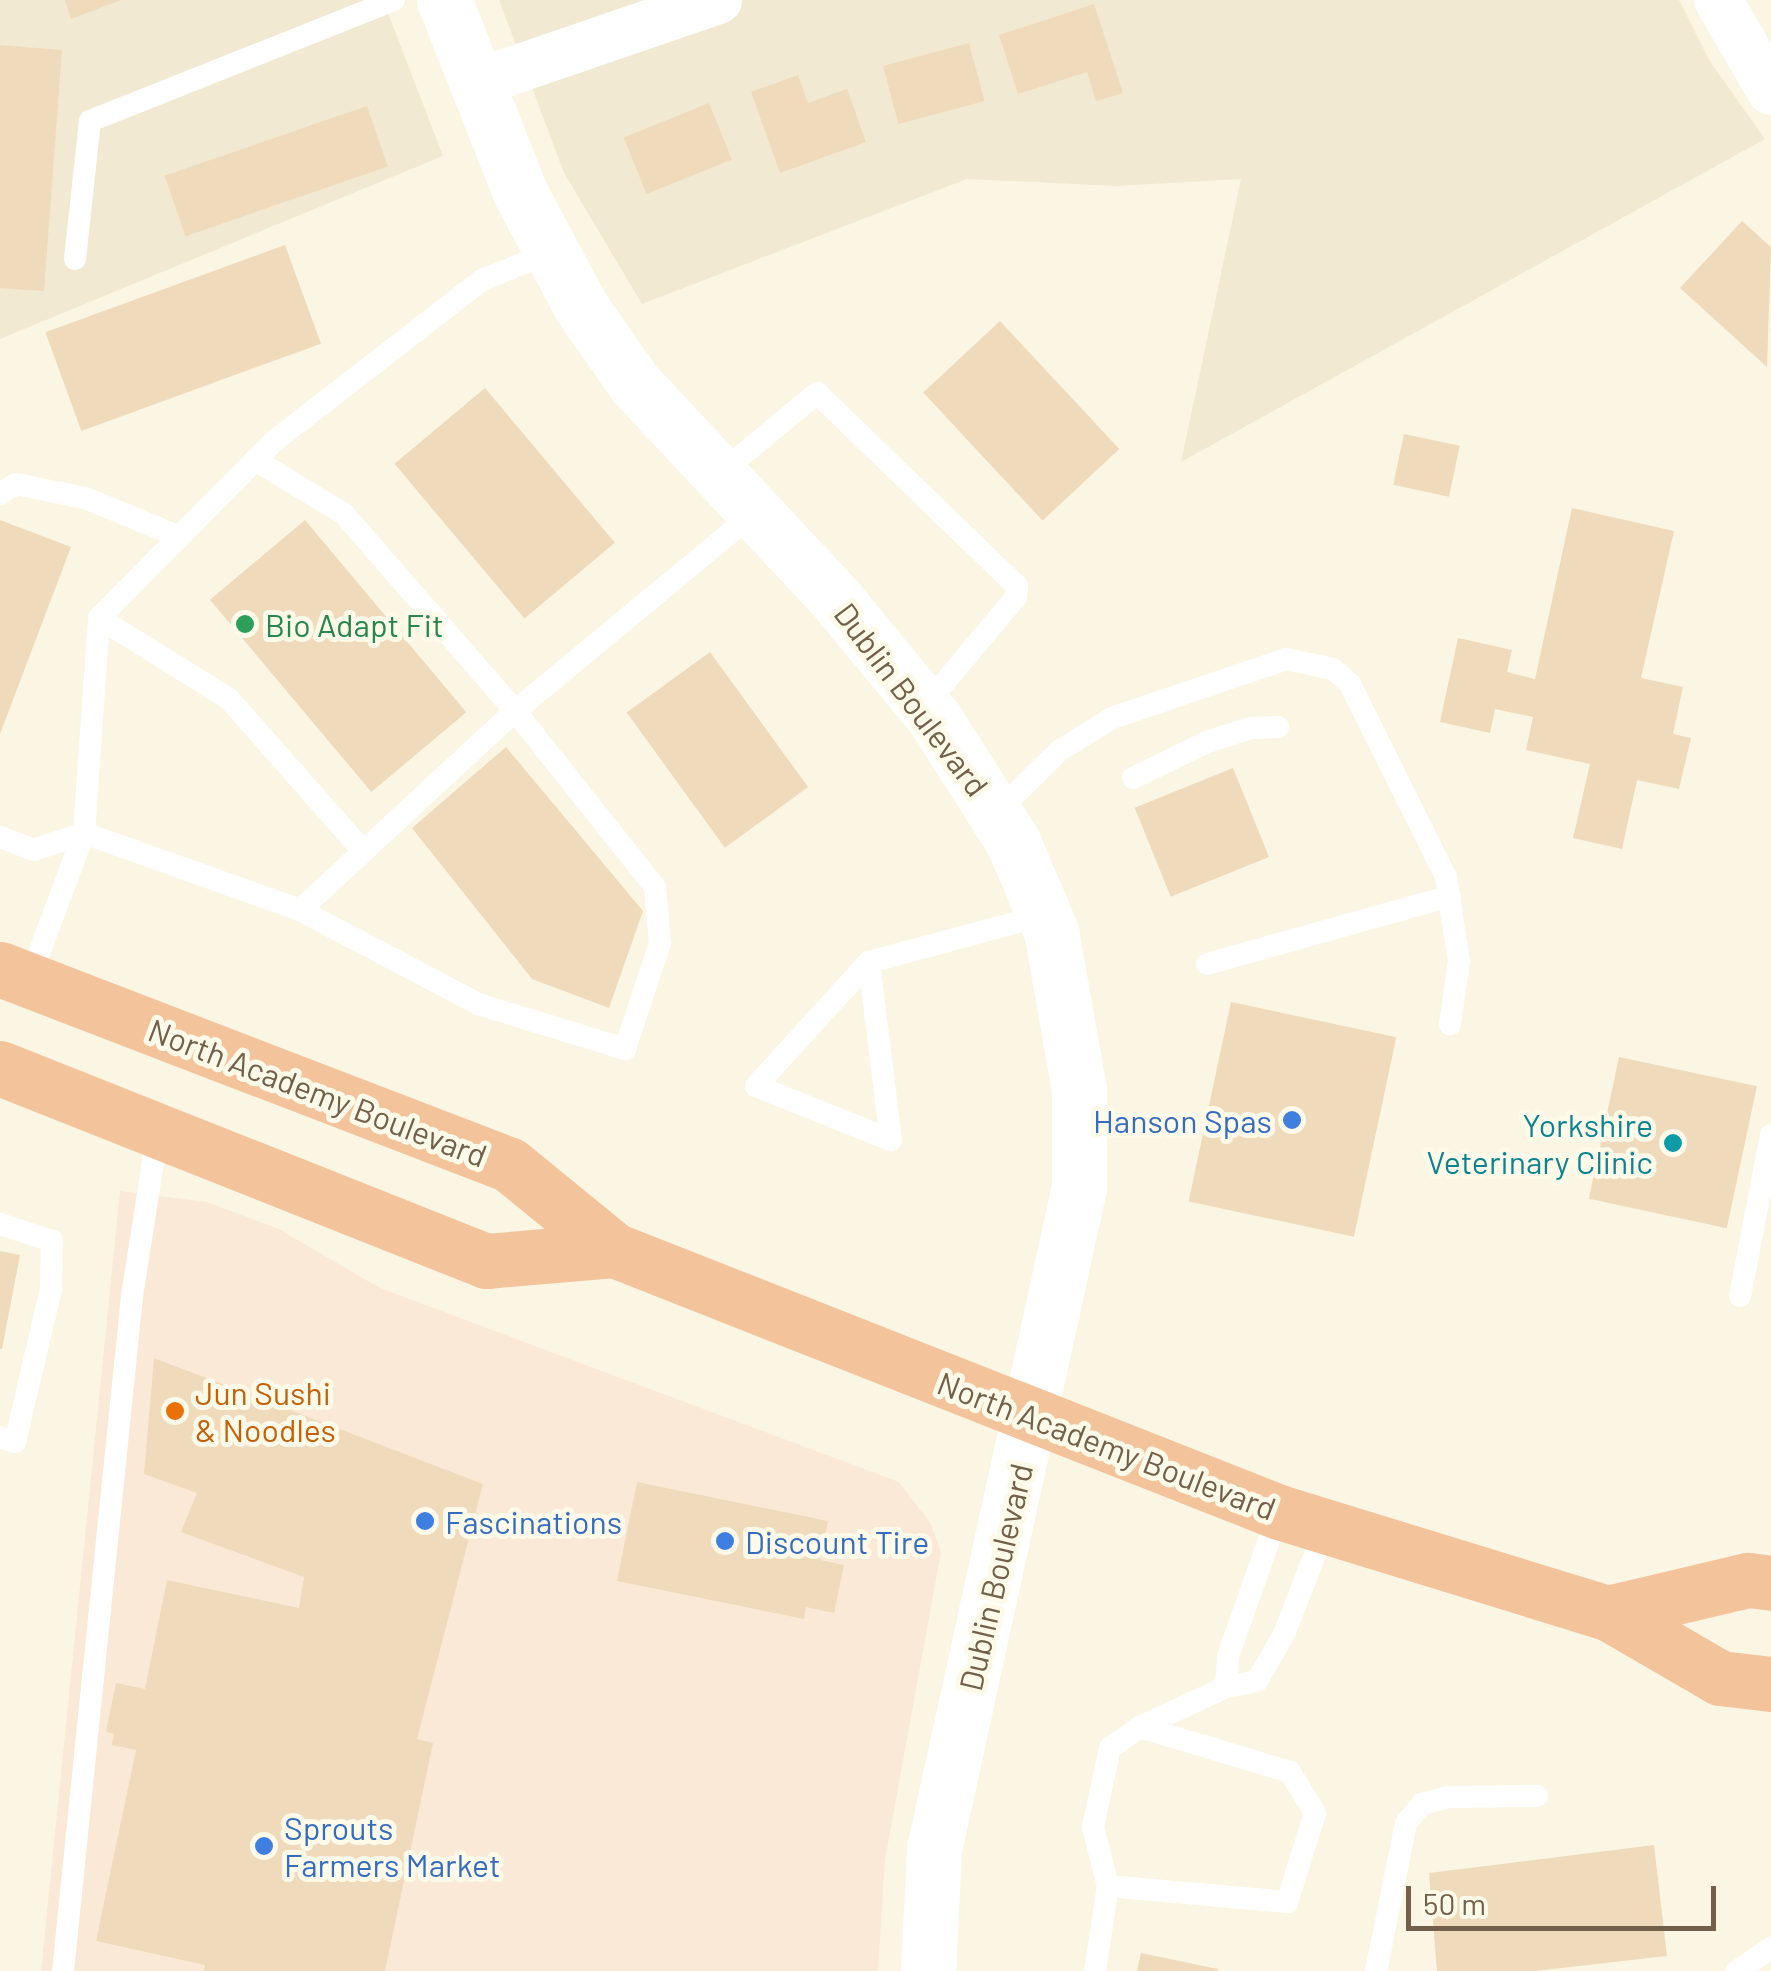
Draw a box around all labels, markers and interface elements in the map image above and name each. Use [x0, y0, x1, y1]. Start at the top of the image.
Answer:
street label: Dublin Boulevard [827, 595, 997, 803]
place label: Bio Adapt Fit [265, 605, 444, 643]
marker: Bio Adapt Fit [234, 613, 256, 635]
street label: North Academy Boulevard [143, 1010, 493, 1174]
place label: Hanson Spas [1093, 1101, 1272, 1139]
place label: Yorkshire Veterinary Clinic [1427, 1106, 1653, 1181]
marker: Hanson Spas [1281, 1109, 1303, 1131]
marker: Yorkshire Veterinary Clinic [1662, 1132, 1684, 1154]
street label: North Academy Boulevard [932, 1363, 1282, 1527]
place label: Jun Sushi & Noodles [195, 1374, 336, 1449]
marker: Jun Sushi & Noodles [164, 1400, 186, 1422]
street label: Dublin Boulevard [950, 1460, 1040, 1694]
place label: Fascinations [445, 1502, 622, 1540]
marker: Fascinations [414, 1510, 436, 1532]
place label: Discount Tire [745, 1522, 929, 1560]
marker: Discount Tire [714, 1530, 736, 1552]
place label: Sprouts Farmers Market [284, 1809, 501, 1884]
marker: Sprouts Farmers Market [253, 1835, 275, 1857]
scale bar [1411, 1866, 1721, 1928]
text: 50 m [1423, 1885, 1486, 1921]

